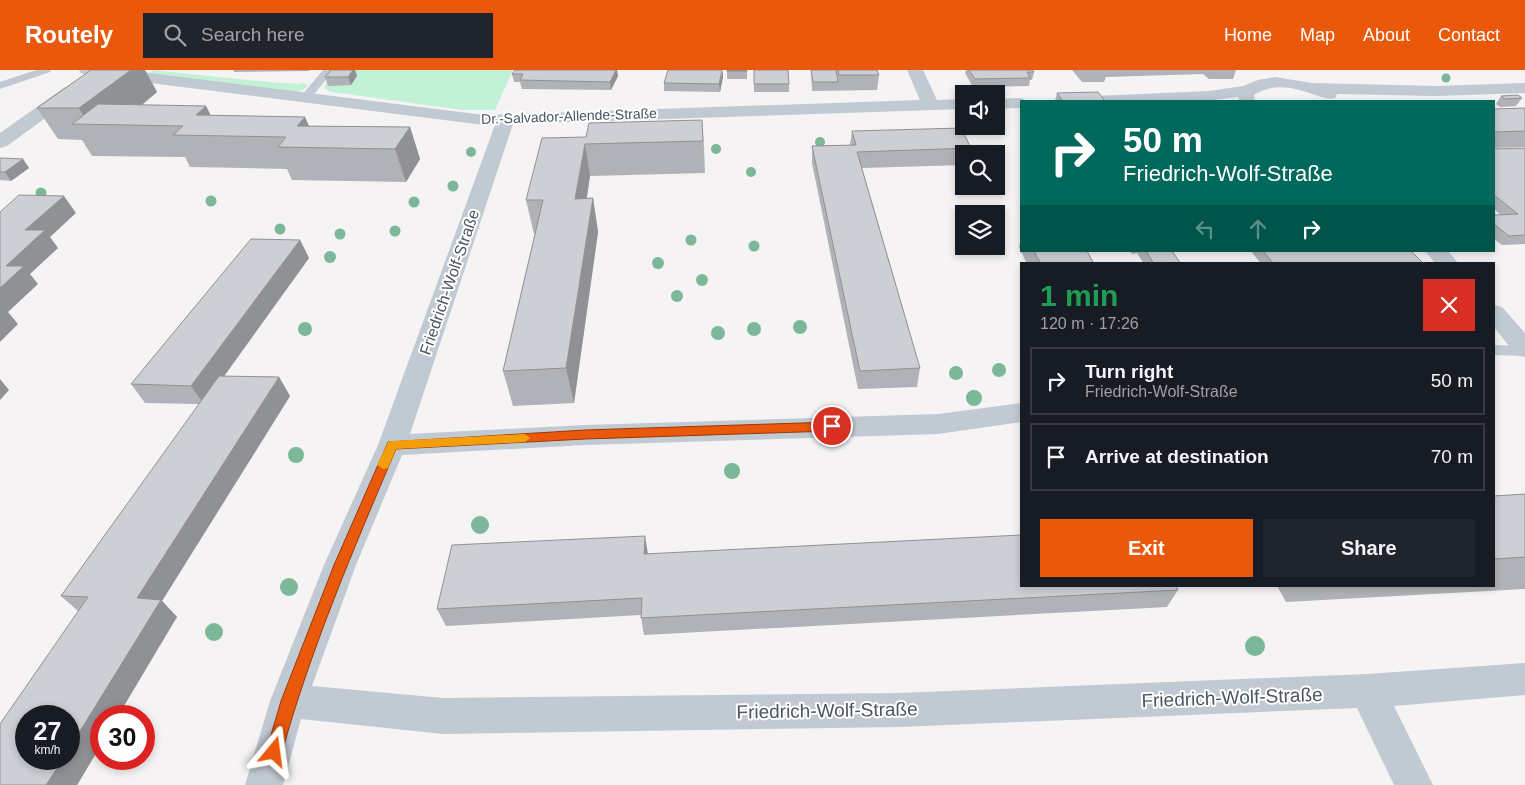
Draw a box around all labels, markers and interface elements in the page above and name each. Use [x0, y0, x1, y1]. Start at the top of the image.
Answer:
search box [143, 13, 493, 58]
text: Routely [25, 21, 113, 48]
icon: search [161, 21, 189, 49]
text: Search here [201, 24, 305, 45]
text: Home [1224, 25, 1272, 45]
text: Map [1300, 25, 1335, 45]
text: About [1363, 25, 1410, 45]
text: Contact [1438, 25, 1500, 45]
map controls [955, 85, 1005, 255]
button: sound [955, 85, 1005, 135]
street label: Dr.-Salvador-Allende-Straße [481, 105, 657, 127]
icon: right [1040, 120, 1105, 185]
text: 50 m [1123, 120, 1203, 159]
button: search [955, 145, 1005, 195]
text: Friedrich-Wolf-Straße [1123, 161, 1333, 186]
button: layers [955, 205, 1005, 255]
street label: Friedrich-Wolf-Straße [417, 207, 482, 357]
icon: left [1191, 215, 1219, 243]
icon: ahead [1244, 215, 1272, 243]
icon: right [1297, 215, 1325, 243]
text: 1 min [1040, 279, 1118, 312]
button: close [1423, 279, 1475, 331]
text: 120 m · 17:26 [1040, 315, 1139, 332]
text: Turn right [1085, 361, 1173, 382]
icon: right [1042, 367, 1070, 395]
text: 50 m [1431, 370, 1473, 391]
text: Friedrich-Wolf-Straße [1085, 383, 1238, 400]
pin [811, 405, 853, 447]
icon: arrive [818, 412, 846, 440]
icon: arrive [1042, 443, 1070, 471]
text: Arrive at destination [1085, 446, 1269, 467]
text: 70 m [1431, 446, 1473, 467]
button: Exit [1040, 519, 1253, 577]
button: Share [1263, 519, 1475, 577]
street label: Friedrich-Wolf-Straße [1141, 684, 1323, 711]
street label: Friedrich-Wolf-Straße [736, 698, 918, 723]
speed limit sign: 30 [90, 705, 155, 770]
text: 27 [34, 717, 61, 745]
position arrow [247, 725, 299, 777]
text: km/h [34, 743, 61, 757]

